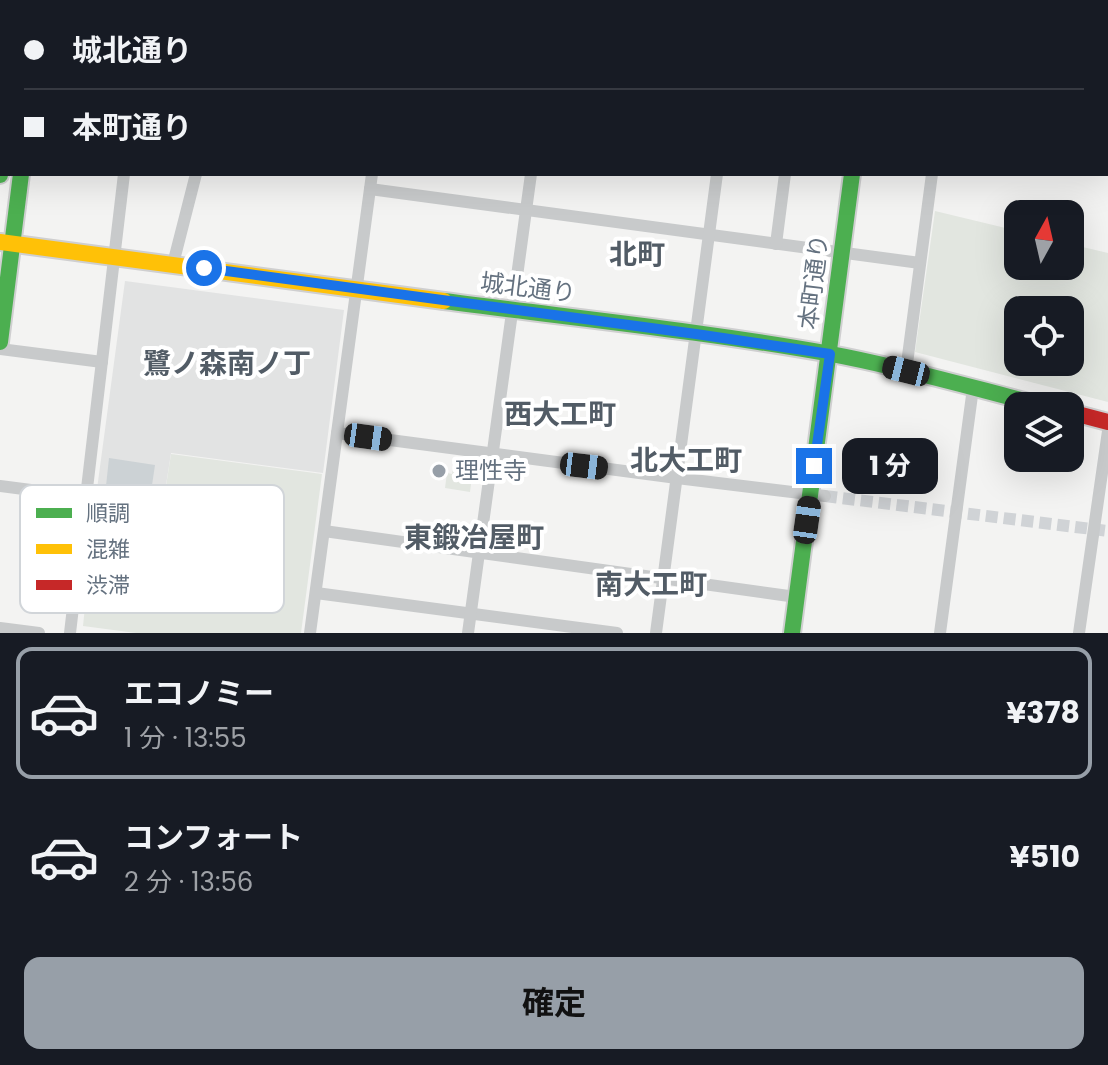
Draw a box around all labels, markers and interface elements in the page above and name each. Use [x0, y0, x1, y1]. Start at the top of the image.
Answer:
text: 城北通り [72, 29, 192, 72]
text: 本町通り [72, 106, 192, 149]
north arrow [1004, 200, 1084, 280]
map controls [1004, 200, 1084, 472]
street label: 本町通り [791, 232, 836, 332]
district label: 北町 [609, 235, 665, 274]
route start [186, 250, 222, 286]
street label: 城北通り [478, 265, 578, 310]
button: locate [1004, 296, 1084, 376]
district label: 鷺ノ森南ノ丁 [143, 344, 311, 383]
car [880, 354, 932, 388]
button: layers [1004, 392, 1084, 472]
district label: 西大工町 [504, 395, 616, 434]
car [343, 422, 393, 452]
callout: 1 分 [842, 438, 938, 494]
district label: 北大工町 [630, 441, 742, 480]
route end [796, 448, 832, 484]
text: 1 分 [869, 448, 911, 484]
car [559, 451, 609, 481]
place label: 理性寺 [455, 454, 527, 487]
marker: 理性寺 [430, 462, 448, 480]
legend [20, 485, 284, 613]
car [792, 495, 822, 545]
text: 順調 [86, 498, 130, 529]
district label: 東鍛冶屋町 [404, 518, 544, 557]
text: 混雑 [86, 534, 130, 565]
district label: 南大工町 [595, 565, 707, 604]
text: 渋滞 [86, 570, 130, 601]
text: エコノミー [124, 672, 274, 715]
icon: car [28, 677, 100, 749]
text: ¥378 [1006, 691, 1080, 734]
text: 1 分 · 13:55 [124, 720, 247, 756]
text: コンフォート [124, 816, 303, 859]
icon: car [28, 821, 100, 893]
text: ¥510 [1010, 835, 1080, 878]
text: 2 分 · 13:56 [124, 864, 253, 900]
button: 確定 [24, 957, 1084, 1049]

